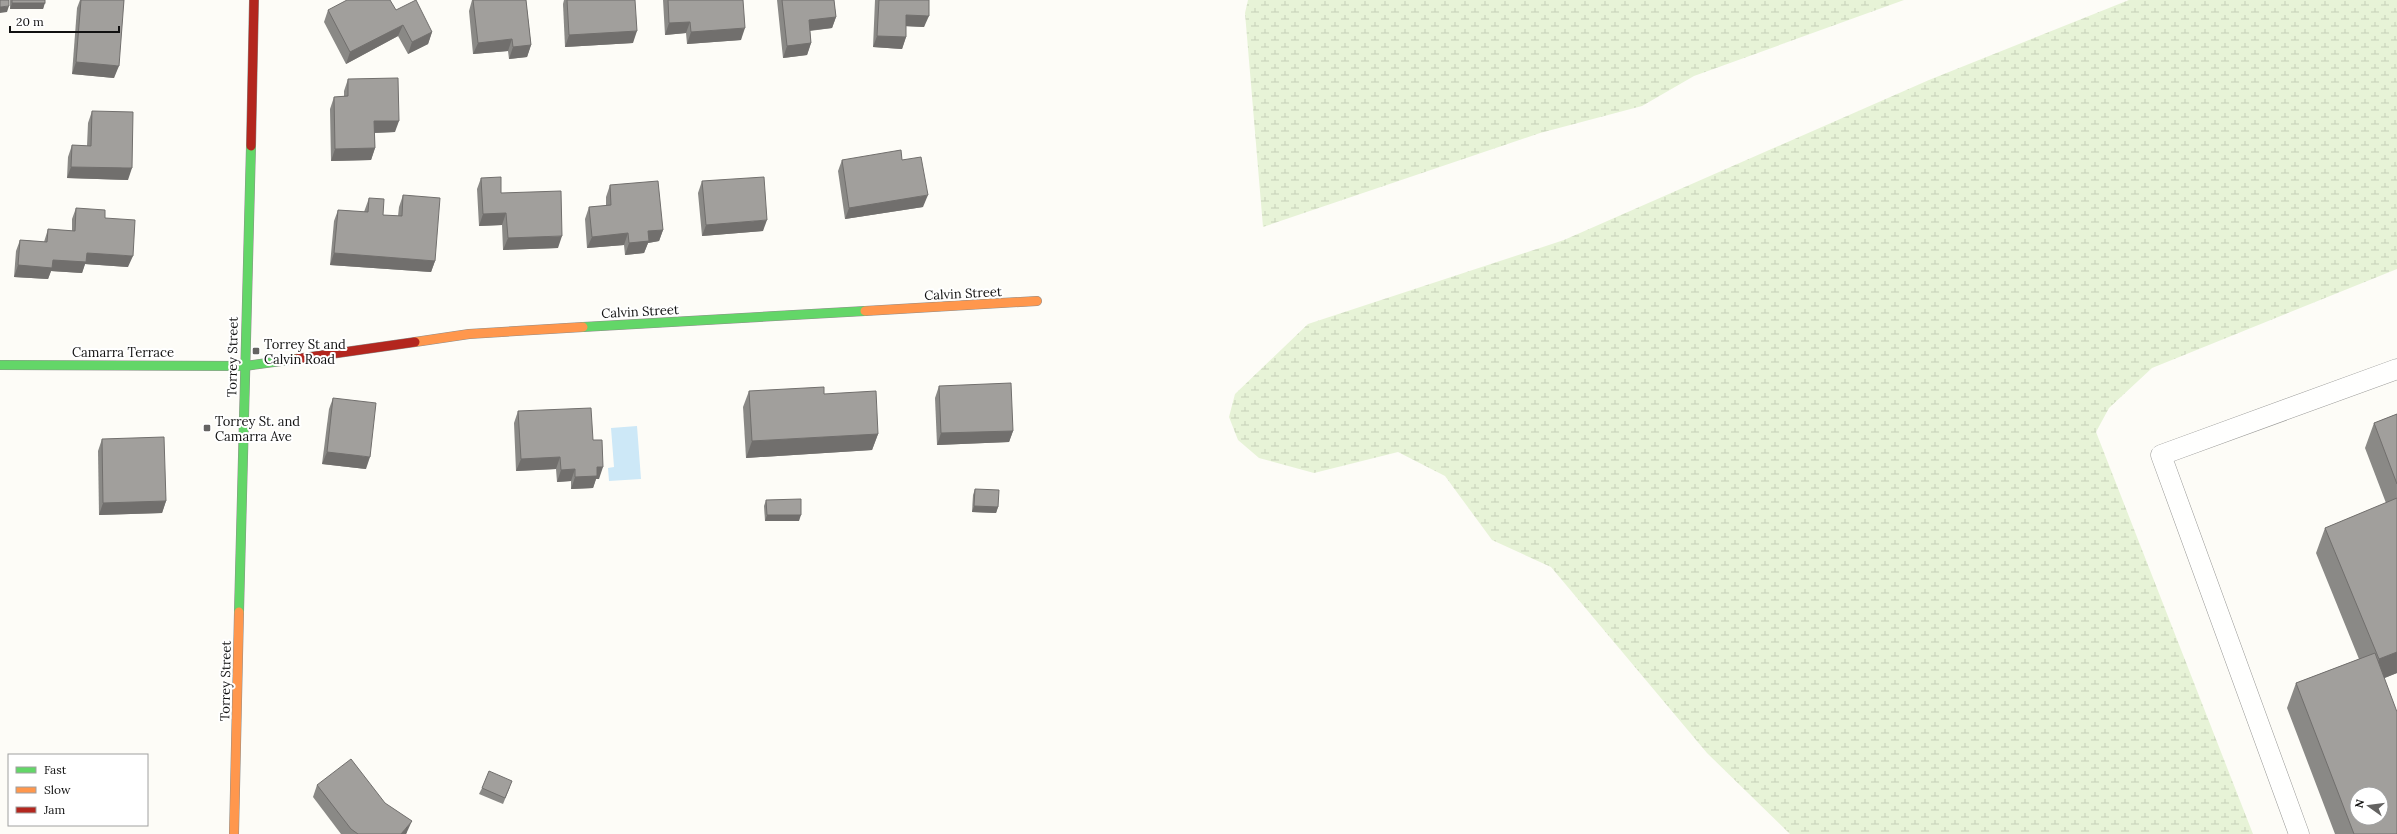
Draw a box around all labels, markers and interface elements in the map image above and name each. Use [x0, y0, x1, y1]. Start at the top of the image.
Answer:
scale bar [10, 8, 119, 34]
text: 20 m [16, 14, 44, 29]
street label: Calvin Street [924, 283, 1002, 304]
street label: Calvin Street [601, 301, 679, 322]
street label: Torrey Street [223, 317, 242, 397]
place label: Torrey St and Calvin Road [264, 336, 346, 368]
street label: Camarra Terrace [72, 344, 174, 361]
marker: Torrey St and Calvin Road [251, 346, 261, 356]
place label: Torrey St. and Camarra Ave [215, 413, 300, 445]
marker: Torrey St. and Camarra Ave [202, 423, 212, 433]
street label: Torrey Street [216, 641, 235, 721]
legend [8, 754, 148, 826]
text: Fast [44, 762, 67, 777]
text: Slow [44, 782, 71, 797]
north arrow [2349, 786, 2389, 826]
text: N [2351, 797, 2367, 809]
text: Jam [43, 802, 65, 817]

